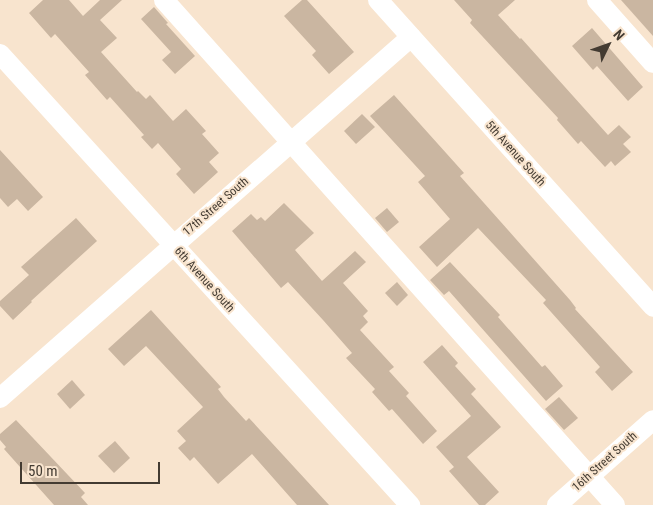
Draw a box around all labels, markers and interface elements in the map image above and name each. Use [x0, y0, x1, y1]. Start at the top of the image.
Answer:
north arrow [583, 20, 633, 70]
text: N [610, 26, 628, 43]
street label: 5th Avenue South [482, 118, 548, 190]
street label: 17th Street South [180, 175, 252, 239]
street label: 6th Avenue South [171, 244, 237, 316]
street label: 16th Street South [570, 429, 640, 495]
scale bar [22, 452, 162, 484]
text: 50 m [28, 462, 58, 480]

